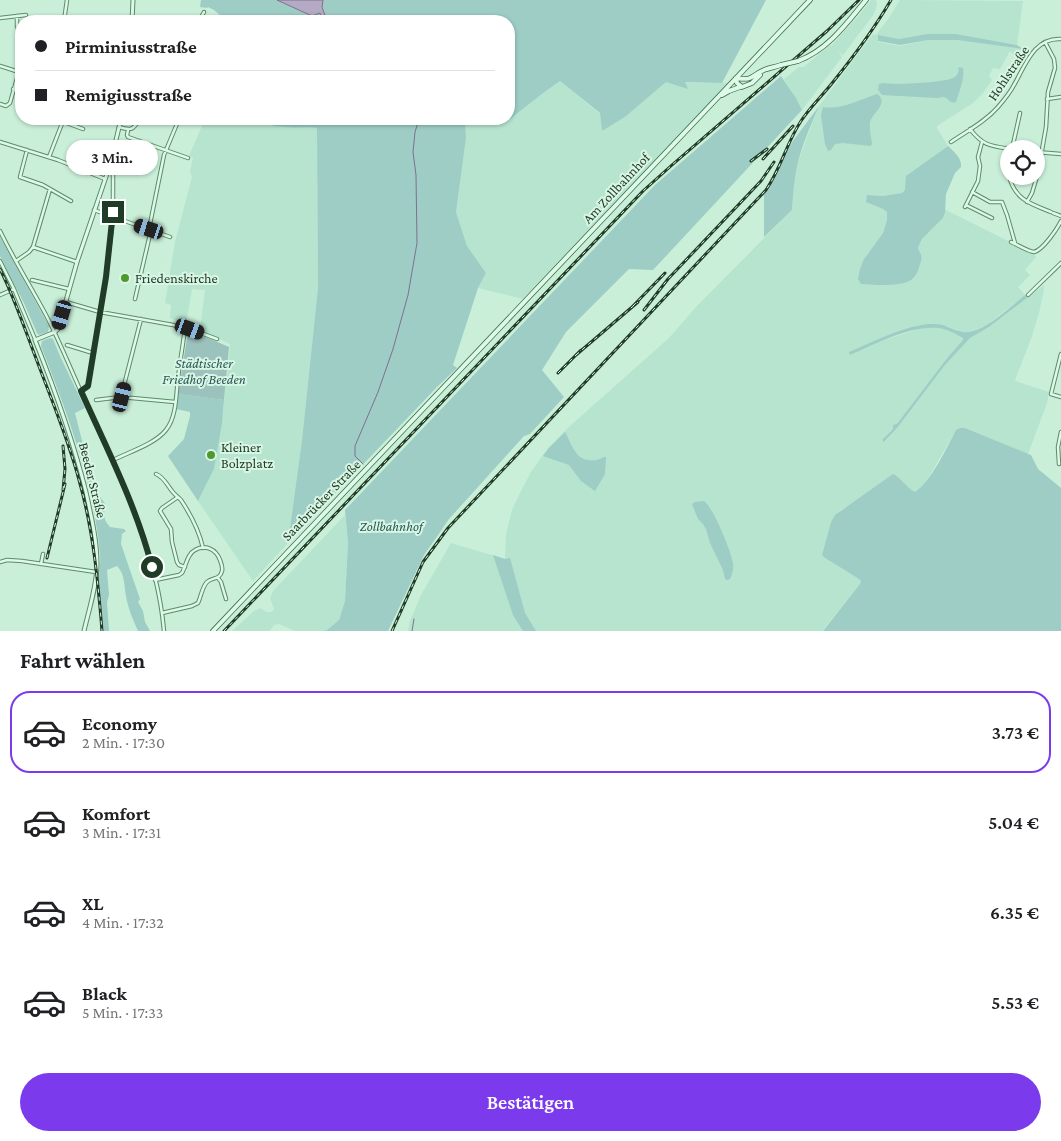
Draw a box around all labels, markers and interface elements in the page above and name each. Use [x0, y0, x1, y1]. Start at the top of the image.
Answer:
text: Pirminiusstraße [65, 36, 197, 57]
street label: Hohlstraße [984, 43, 1032, 103]
text: Remigiusstraße [65, 84, 192, 105]
callout: 3 Min. [67, 140, 159, 174]
map controls [1000, 140, 1045, 185]
button: locate [1000, 140, 1045, 185]
text: 3 Min. [91, 149, 133, 166]
street label: Am Zollbahnhof [579, 149, 653, 227]
route end [102, 201, 124, 223]
car [132, 217, 165, 241]
place label: Friedenskirche [135, 270, 218, 286]
marker: Friedenskirche [119, 272, 131, 284]
car [50, 299, 73, 331]
car [173, 317, 206, 341]
park label: Städtischer Friedhof Beeden [162, 355, 246, 387]
car [111, 381, 132, 413]
place label: Kleiner Bolzplatz [221, 439, 273, 471]
street label: Beeder Straße [76, 441, 110, 519]
marker: Kleiner Bolzplatz [205, 449, 217, 461]
street label: Saarbrücker Straße [278, 456, 364, 544]
park label: Zollbahnhof [359, 518, 425, 534]
route start [141, 556, 163, 578]
text: Fahrt wählen [20, 648, 145, 673]
icon: car [22, 710, 67, 755]
text: Economy [82, 713, 157, 734]
text: 3.73 € [992, 722, 1039, 743]
text: 2 Min. · 17:30 [82, 734, 165, 751]
icon: car [22, 800, 67, 845]
text: Komfort [82, 803, 150, 824]
text: 5.04 € [988, 812, 1039, 833]
text: 3 Min. · 17:31 [82, 824, 161, 841]
icon: car [22, 890, 67, 935]
text: XL [82, 893, 104, 914]
text: 6.35 € [990, 902, 1039, 923]
text: 4 Min. · 17:32 [82, 914, 164, 931]
icon: car [22, 980, 67, 1025]
text: Black [82, 983, 127, 1004]
text: 5.53 € [991, 992, 1039, 1013]
text: 5 Min. · 17:33 [82, 1004, 163, 1021]
button: Bestätigen [20, 1073, 1041, 1131]

